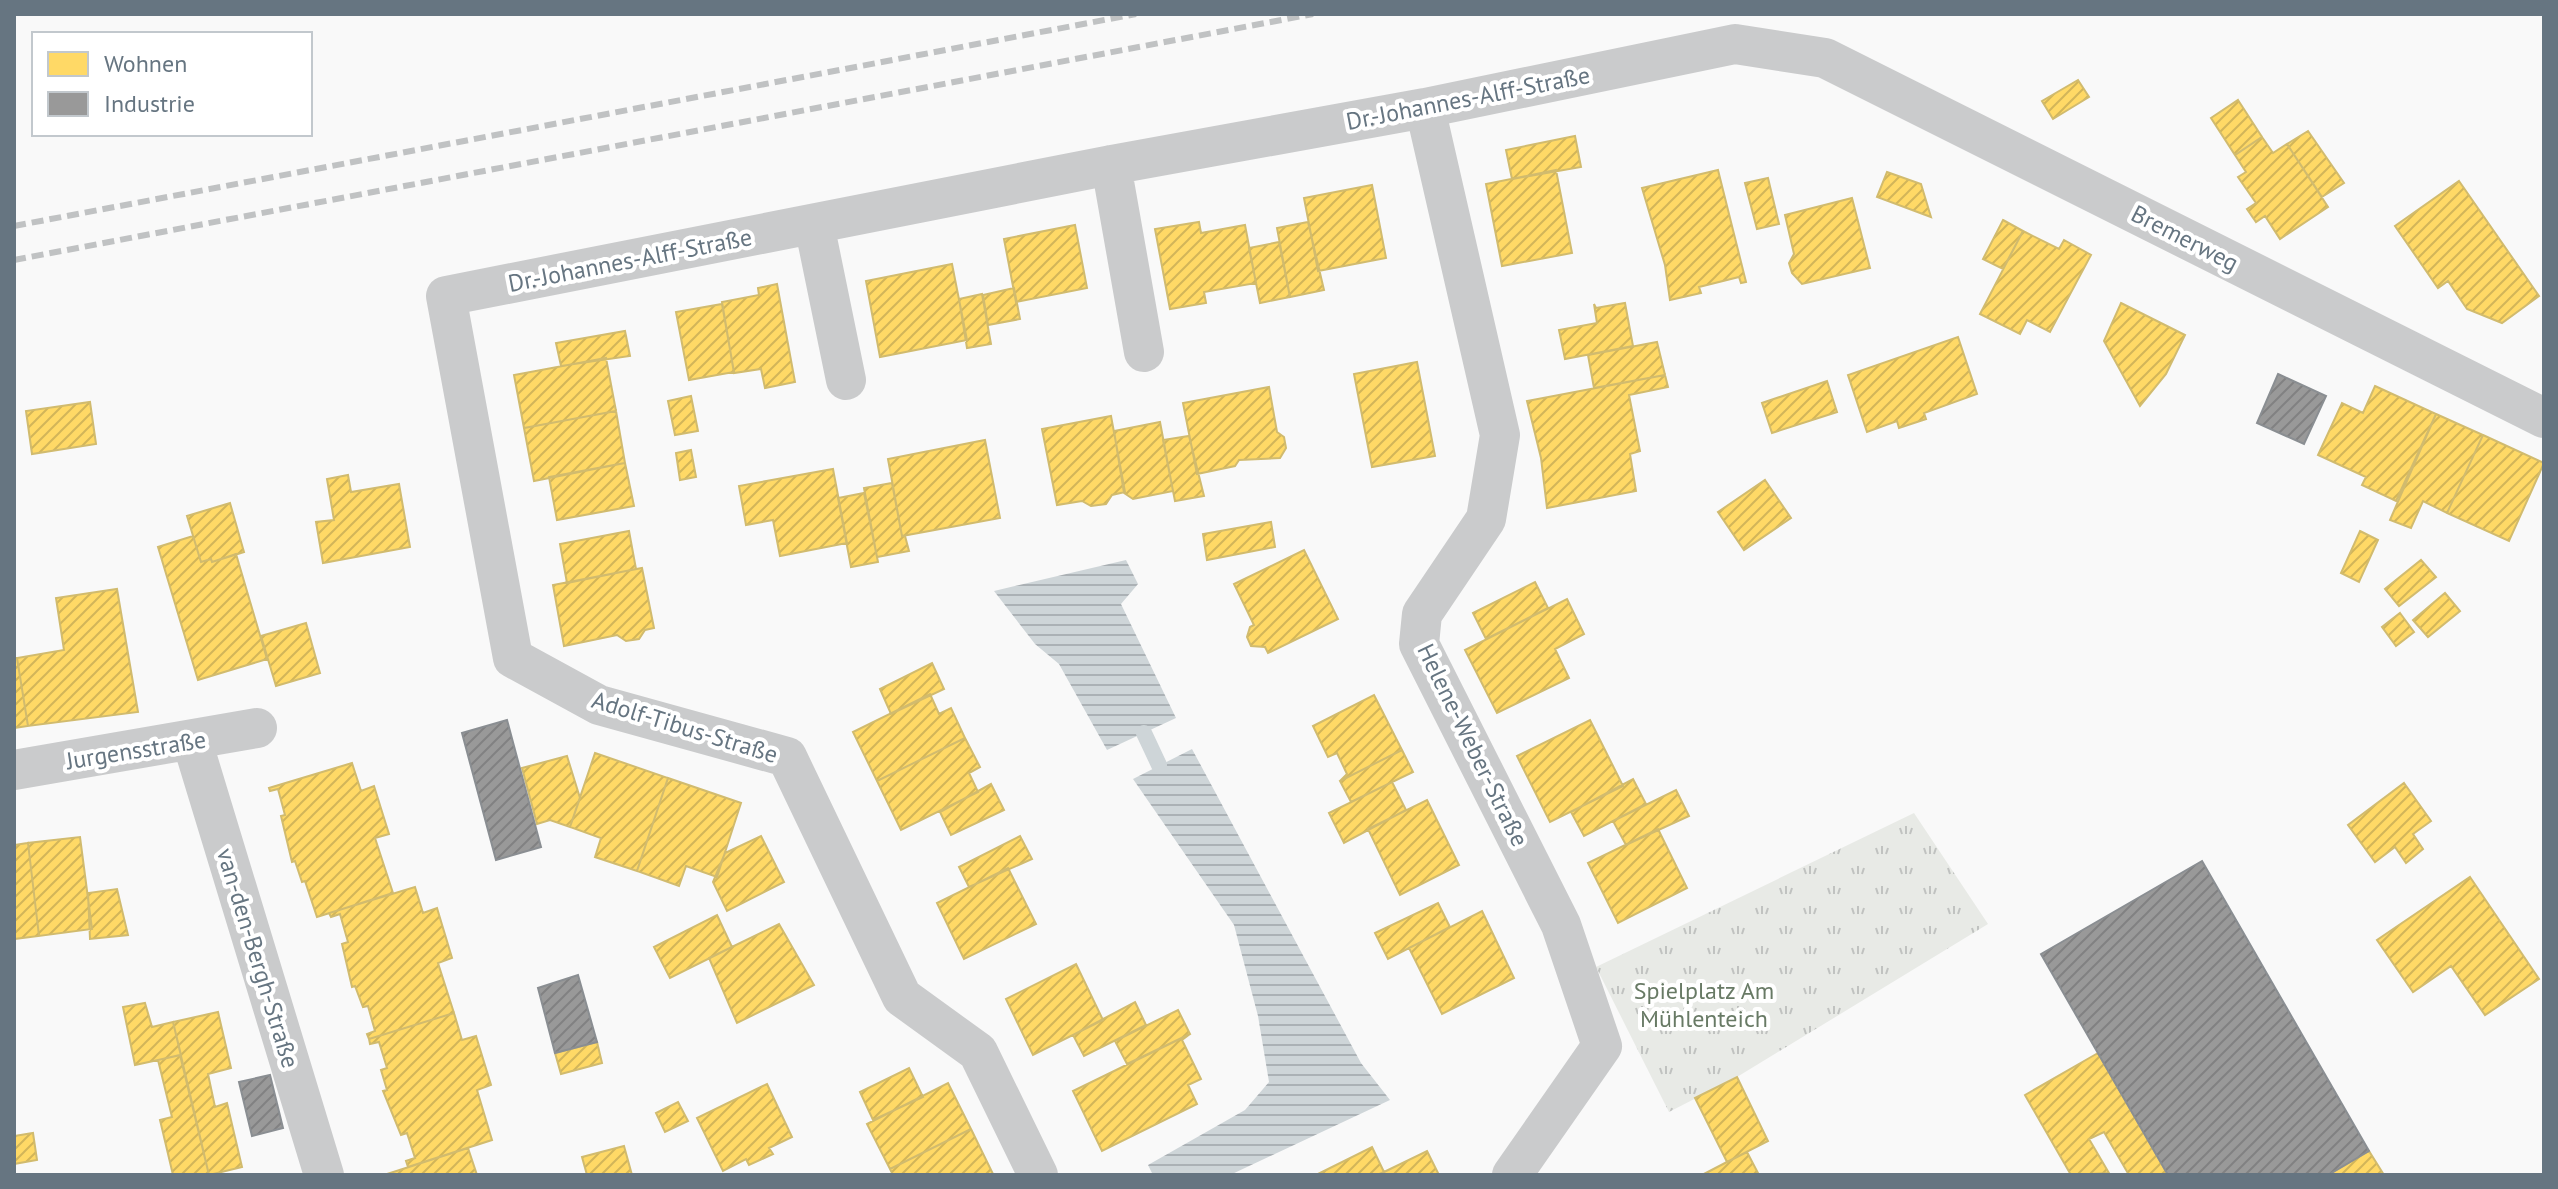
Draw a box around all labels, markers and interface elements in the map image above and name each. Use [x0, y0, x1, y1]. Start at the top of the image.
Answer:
legend [32, 32, 312, 136]
text: Wohnen [104, 48, 187, 79]
street label: Dr.-Johannes-Alff-Straße [1344, 59, 1592, 137]
text: Industrie [104, 88, 195, 119]
street label: Bremerweg [2126, 198, 2244, 278]
street label: Dr.-Johannes-Alff-Straße [506, 221, 754, 299]
street label: Helene-Weber-Straße [1410, 639, 1536, 851]
street label: Adolf-Tibus-Straße [588, 684, 782, 770]
street label: Jurgensstraße [63, 724, 208, 777]
street label: van-den-Bergh-Straße [210, 844, 306, 1072]
park label: Spielplatz Am Mühlenteich [1634, 975, 1774, 1034]

